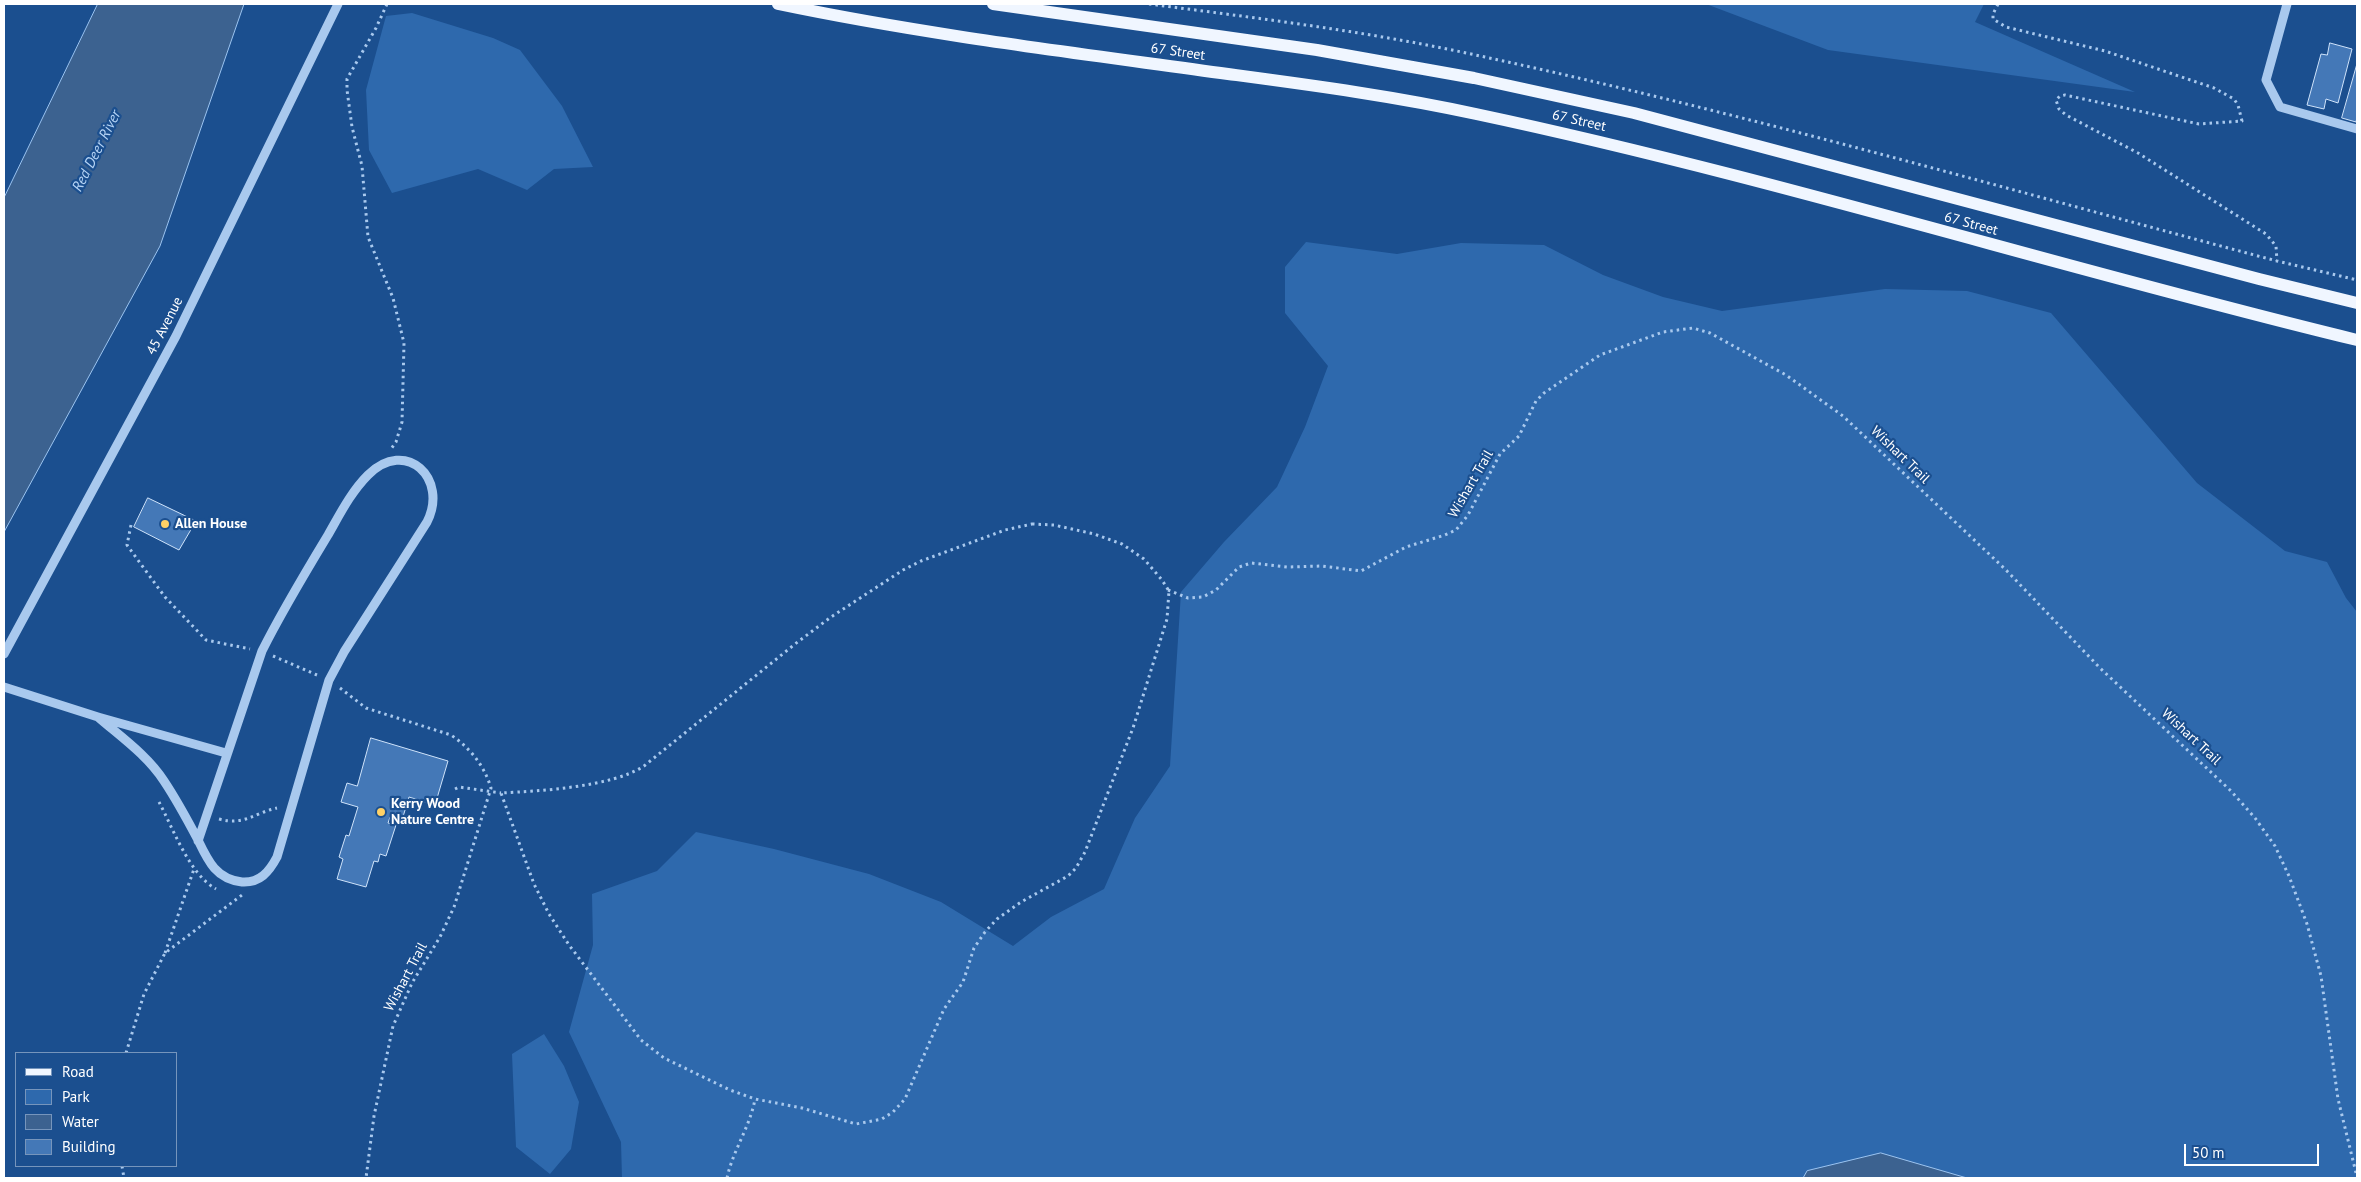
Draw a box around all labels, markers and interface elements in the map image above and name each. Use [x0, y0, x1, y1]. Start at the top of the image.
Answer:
street label: 67 Street [1150, 40, 1206, 64]
water label: Red Deer River [69, 107, 125, 195]
street label: 67 Street [1550, 107, 1608, 135]
street label: 67 Street [1942, 209, 2000, 239]
street label: 45 Avenue [143, 294, 187, 358]
street label: Wishart Trail [1867, 423, 1933, 487]
street label: Wishart Trail [1445, 447, 1497, 521]
place label: Allen House [175, 516, 247, 532]
marker: Allen House [159, 518, 171, 530]
street label: Wishart Trail [2158, 705, 2224, 769]
place label: Kerry Wood Nature Centre [391, 796, 474, 829]
marker: Kerry Wood Nature Centre [375, 806, 387, 818]
street label: Wishart Trail [381, 940, 431, 1014]
legend [15, 1052, 178, 1167]
text: Road [62, 1062, 94, 1081]
text: Park [62, 1087, 90, 1106]
text: Water [62, 1112, 99, 1131]
scale bar [2186, 1134, 2321, 1166]
text: Building [62, 1137, 116, 1156]
text: 50 m [2192, 1143, 2225, 1162]

